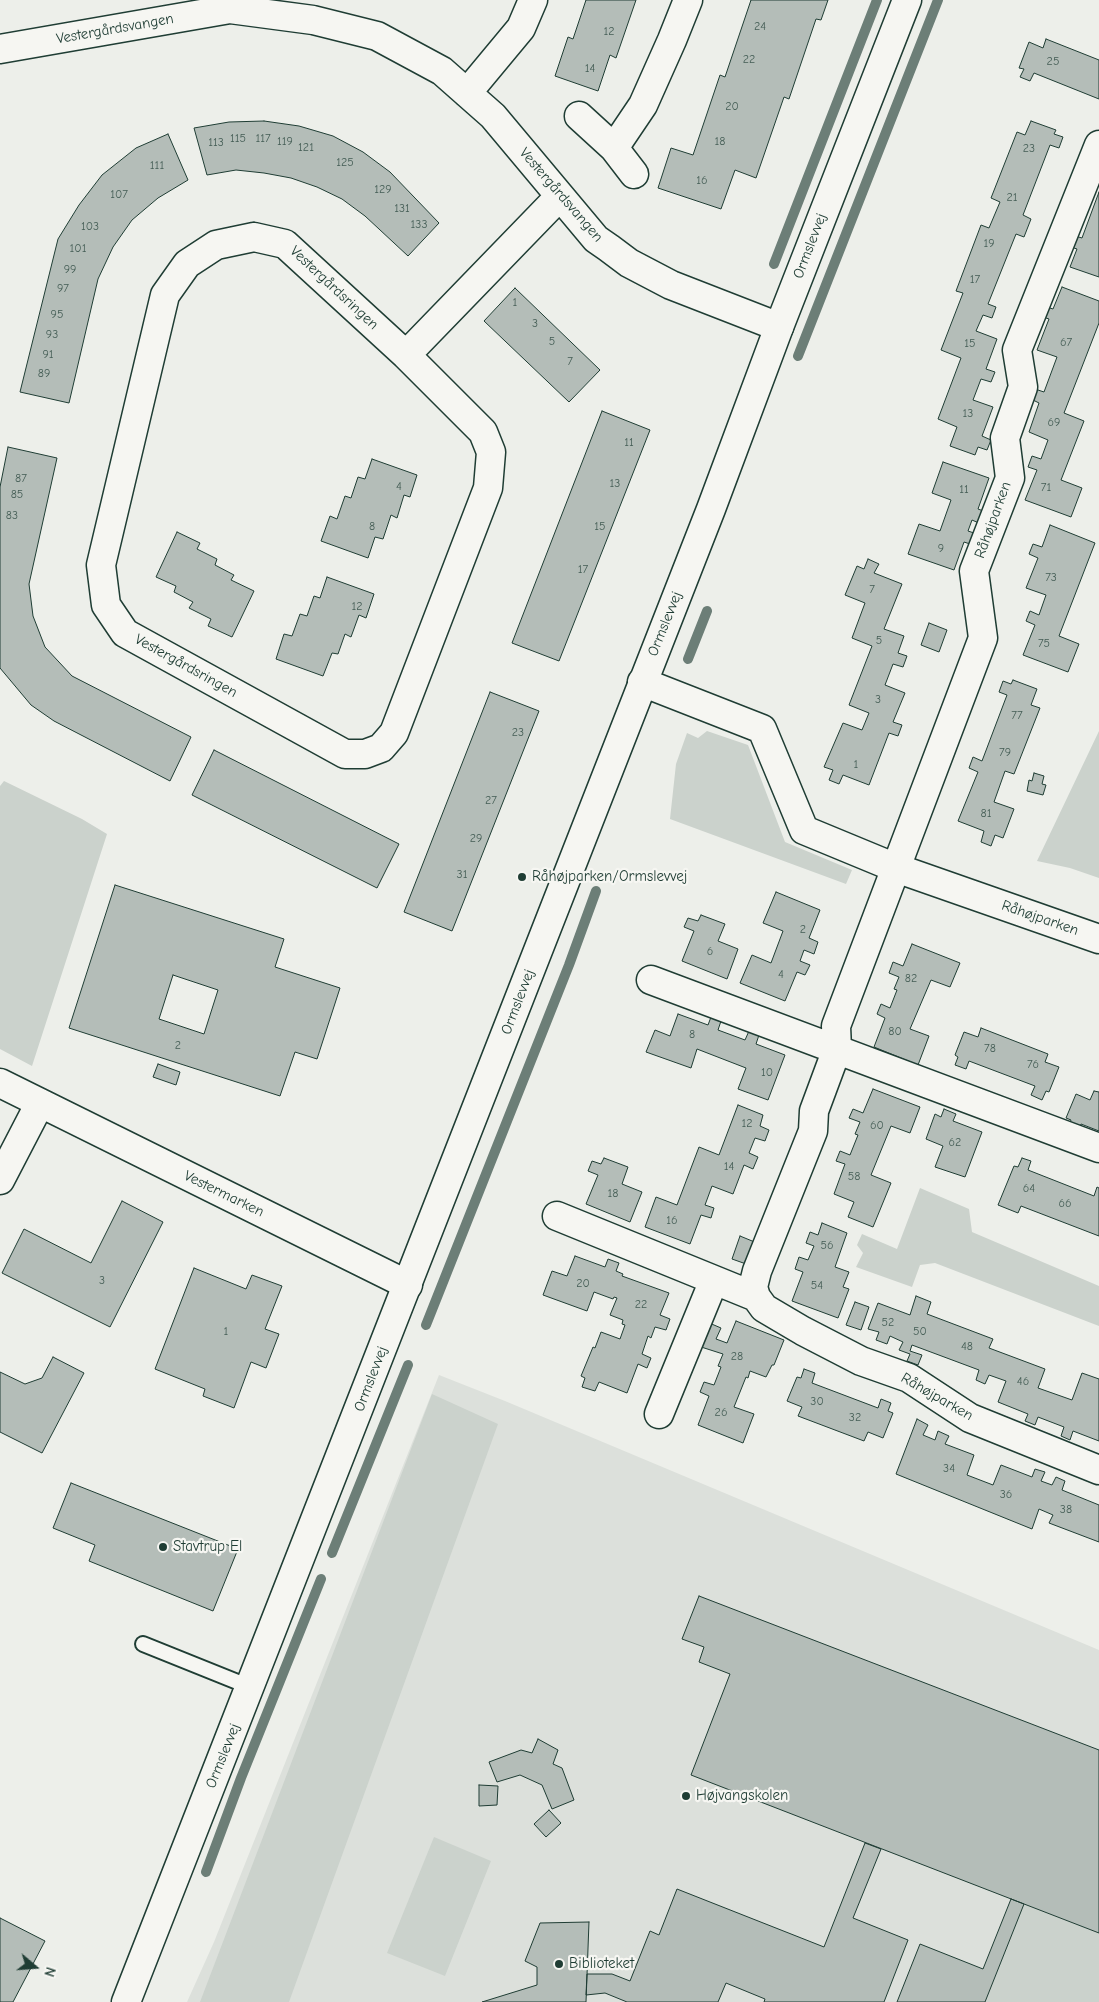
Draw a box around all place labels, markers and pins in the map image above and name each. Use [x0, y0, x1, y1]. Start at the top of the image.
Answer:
place label: Råhøjparken/Ormslevvej [532, 868, 687, 886]
marker: Råhøjparken/Ormslevvej [516, 871, 528, 883]
place label: Stavtrup El [173, 1538, 242, 1556]
marker: Stavtrup El [157, 1541, 169, 1553]
place label: Højvangskolen [696, 1787, 788, 1805]
marker: Højvangskolen [680, 1790, 692, 1802]
place label: Biblioteket [569, 1955, 634, 1973]
marker: Biblioteket [553, 1958, 565, 1970]

